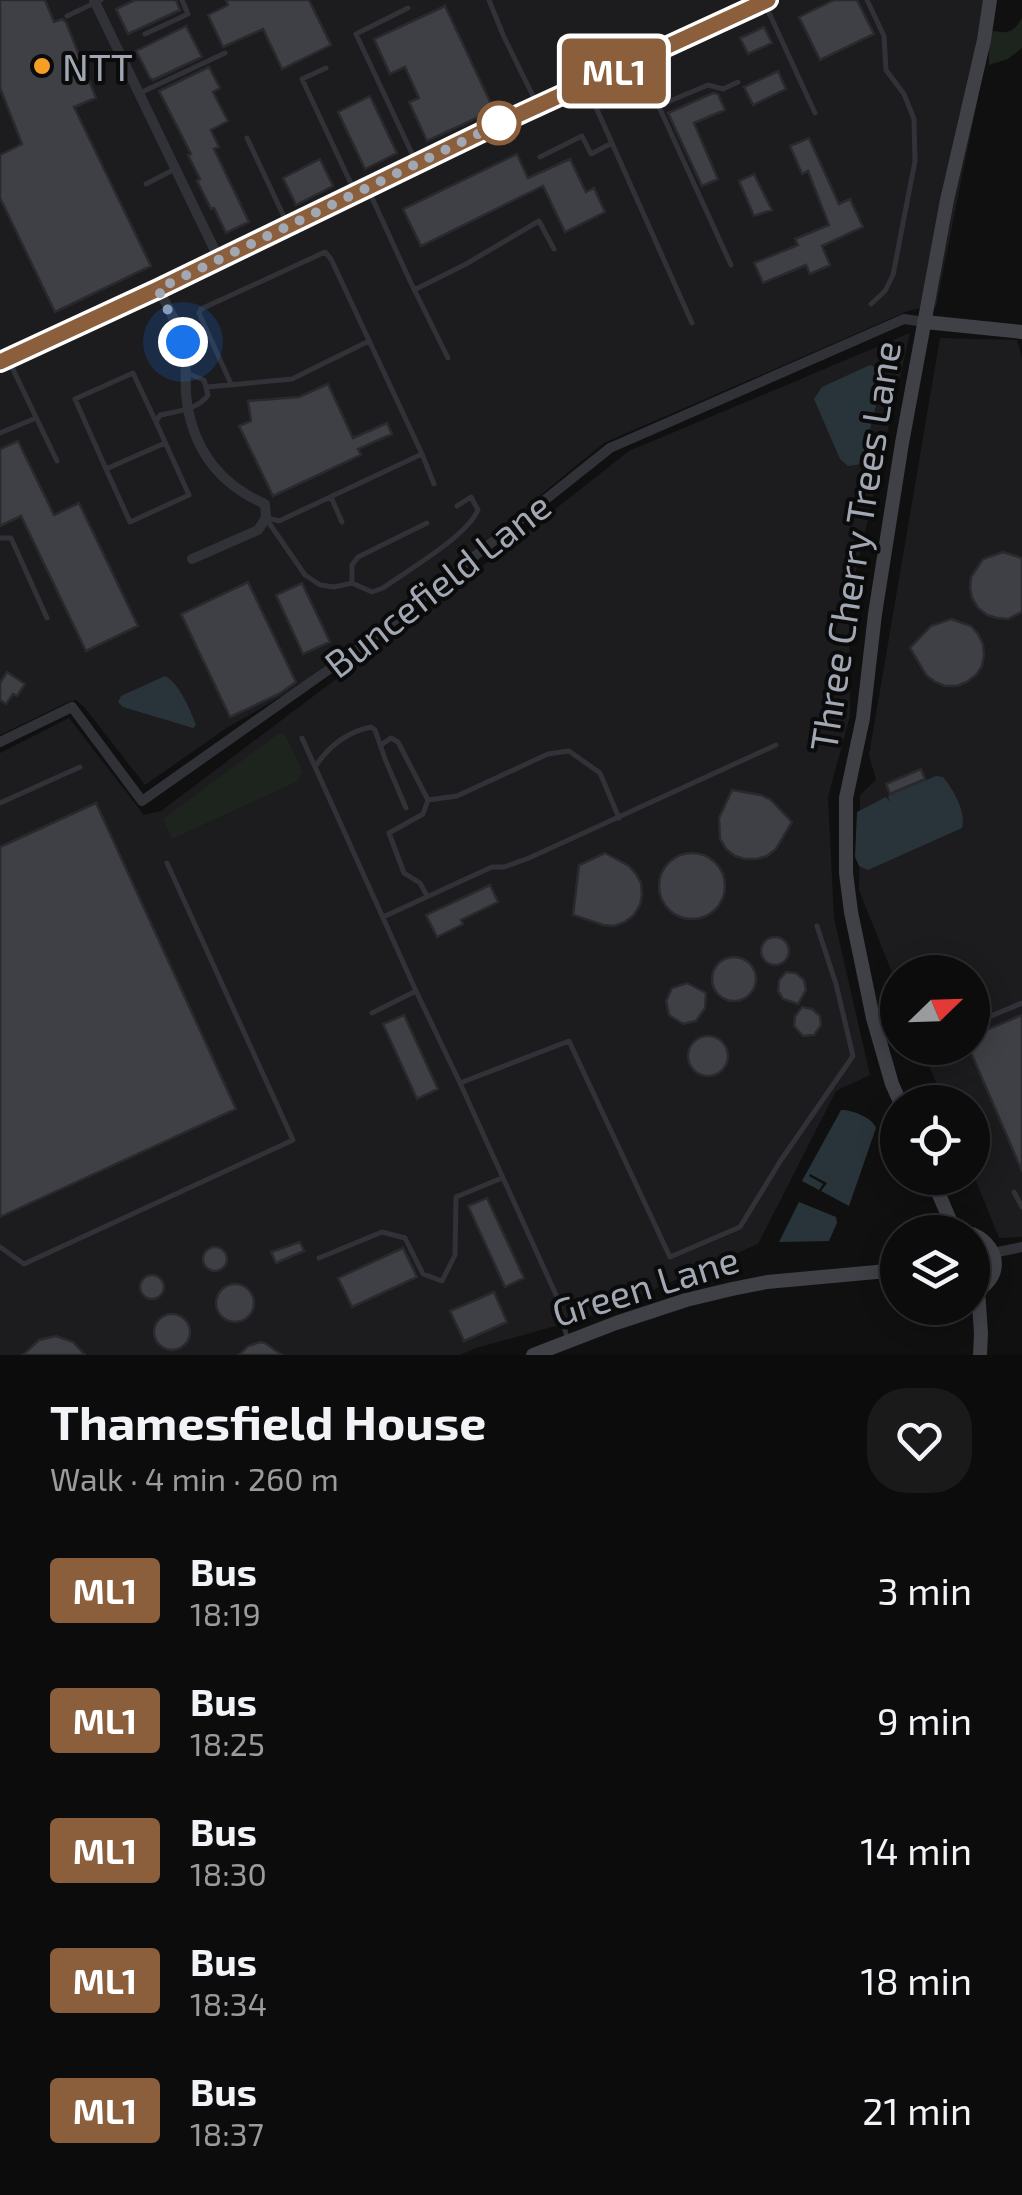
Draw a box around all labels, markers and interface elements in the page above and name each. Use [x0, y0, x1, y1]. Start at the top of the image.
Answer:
line badge: ML1 [556, 38, 672, 104]
place label: NTT [62, 43, 133, 89]
text: ML1 [582, 50, 646, 92]
marker: NTT [31, 55, 53, 77]
unlabelled marker [478, 102, 520, 144]
your location [158, 317, 208, 367]
street label: Three Cherry Trees Lane [799, 338, 909, 754]
street label: Buncefield Lane [315, 482, 559, 686]
north arrow [880, 955, 990, 1065]
map controls [880, 955, 990, 1325]
button: locate [880, 1085, 990, 1195]
button: layers [880, 1215, 990, 1325]
street label: Green Lane [546, 1235, 744, 1335]
button: heart [867, 1388, 972, 1493]
text: Thamesfield House [50, 1392, 486, 1450]
text: Walk · 4 min · 260 m [50, 1459, 339, 1497]
text: Bus [190, 1548, 257, 1594]
text: 3 min [878, 1567, 972, 1613]
text: ML1 [73, 1569, 137, 1611]
text: 18:19 [190, 1594, 261, 1632]
text: Bus [190, 1678, 257, 1724]
text: 9 min [877, 1697, 972, 1743]
text: ML1 [73, 1699, 137, 1741]
text: 18:25 [190, 1724, 265, 1762]
text: Bus [190, 1808, 257, 1854]
text: 14 min [860, 1827, 972, 1873]
text: ML1 [73, 1829, 137, 1871]
text: 18:30 [190, 1854, 267, 1892]
text: Bus [190, 1938, 257, 1984]
text: 18 min [861, 1957, 972, 2003]
text: ML1 [73, 1959, 137, 2001]
text: 18:34 [190, 1984, 267, 2022]
text: Bus [190, 2068, 257, 2114]
text: 21 min [862, 2087, 972, 2133]
text: ML1 [73, 2089, 137, 2131]
text: 18:37 [190, 2114, 264, 2152]

